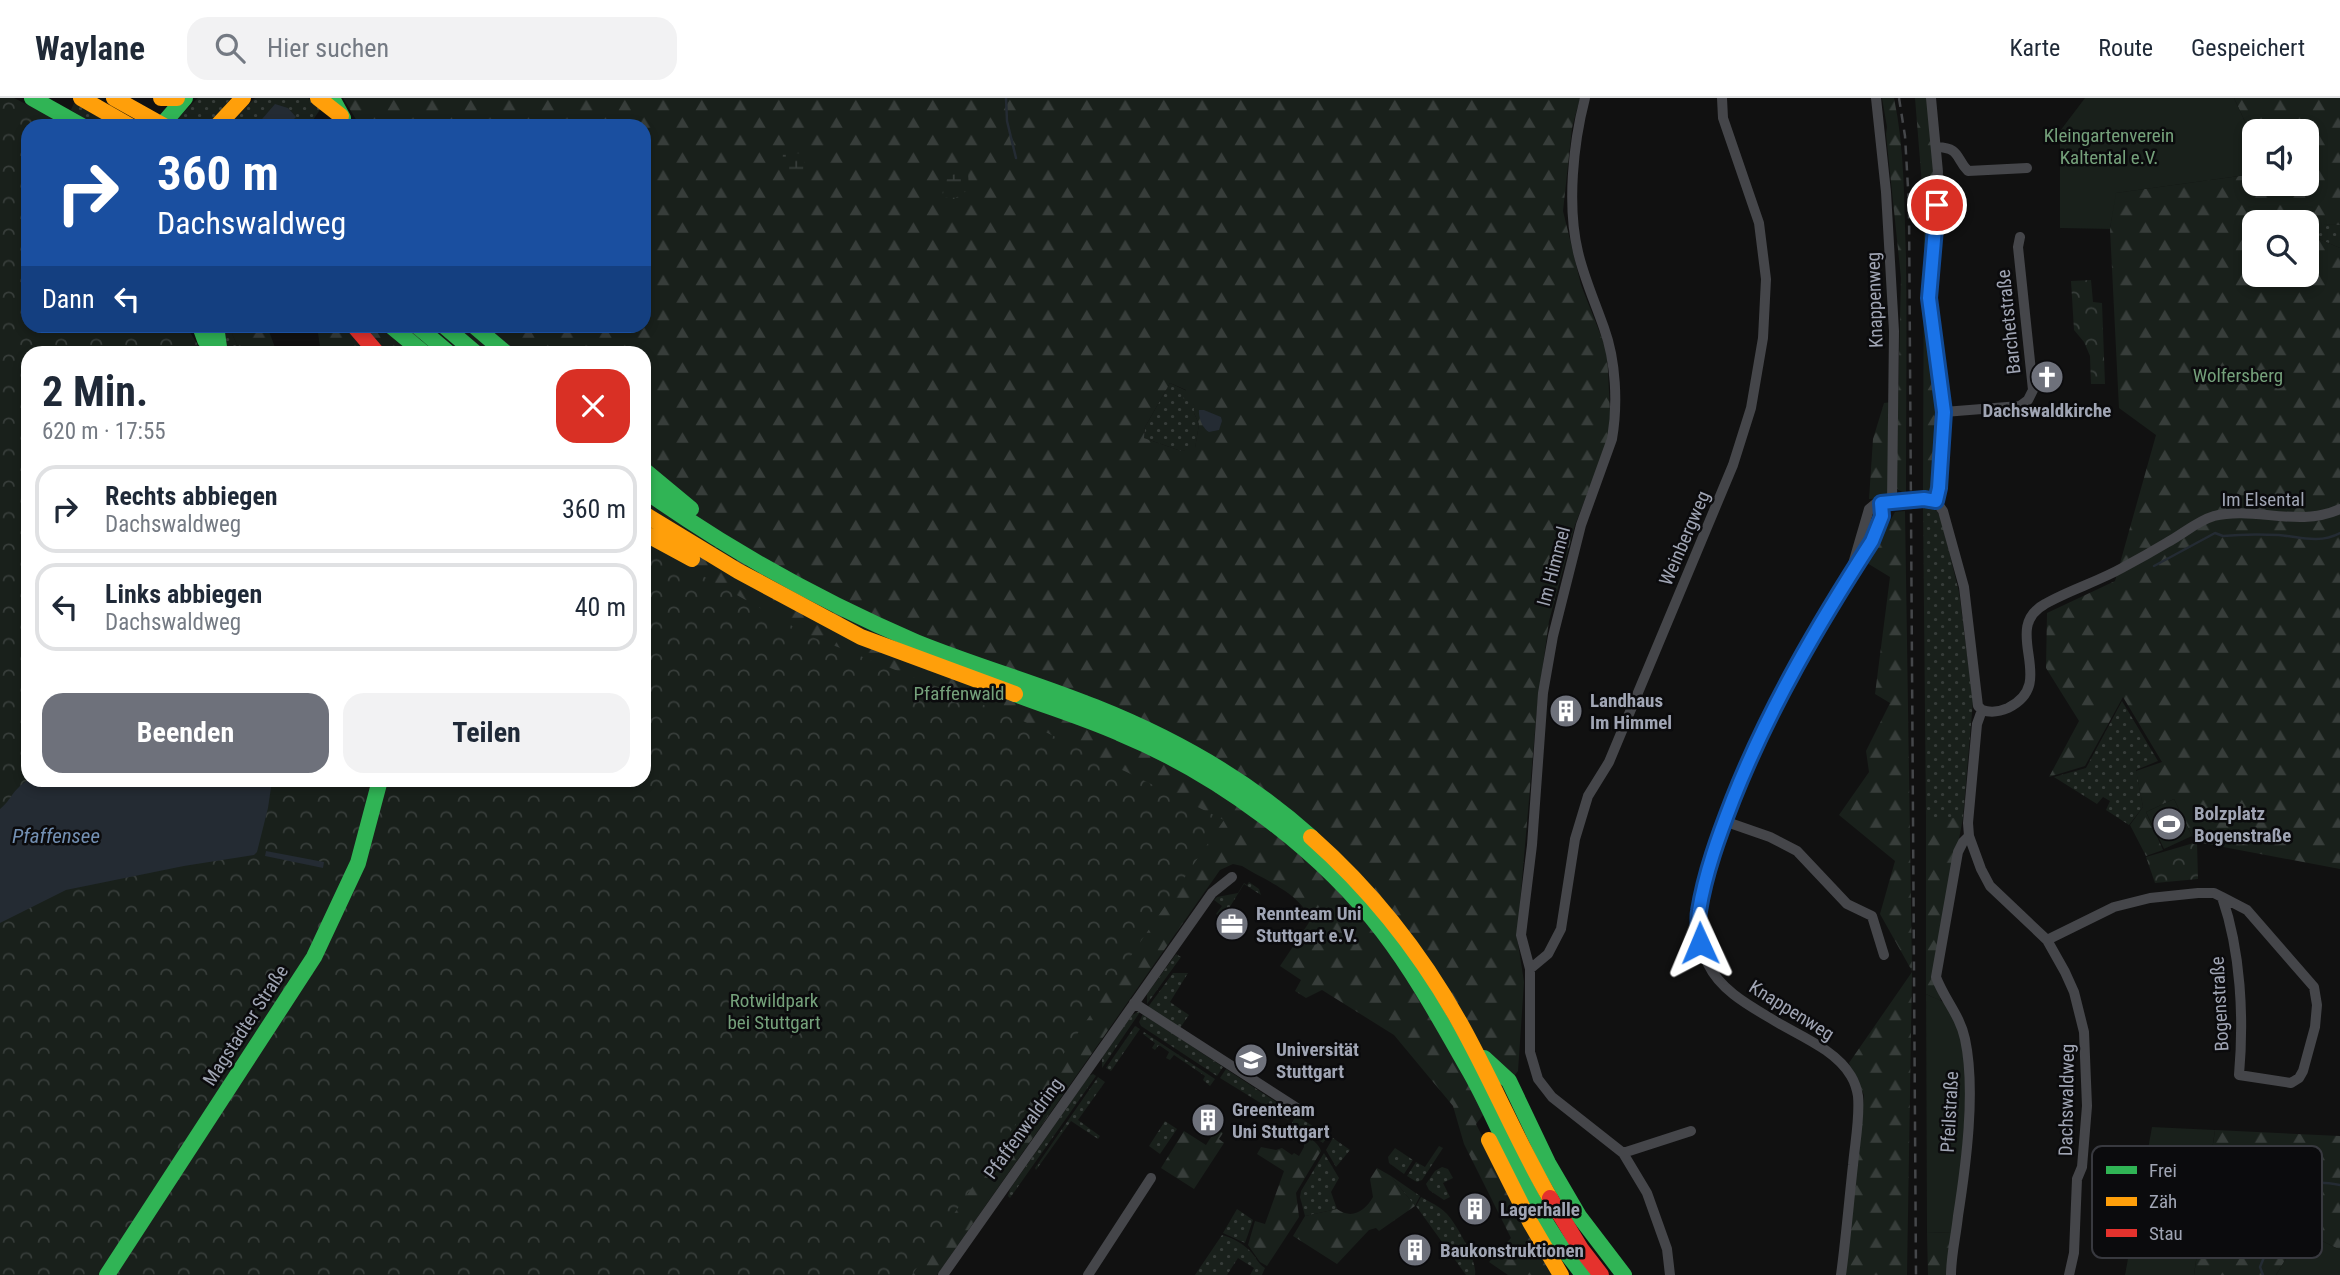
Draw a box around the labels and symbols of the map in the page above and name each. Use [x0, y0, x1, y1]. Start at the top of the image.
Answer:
park label: Kleingartenverein Kaltental e.V. [2044, 124, 2174, 169]
pin [1907, 175, 1967, 235]
street label: Knappenweg [1861, 252, 1888, 348]
street label: Barchetstraße [1992, 268, 2025, 375]
church icon: Dachswaldkirche [2028, 358, 2066, 396]
park label: Wolfersberg [2193, 364, 2283, 387]
place label: Dachswaldkirche [1983, 399, 2111, 422]
street label: Weinbergweg [1654, 487, 1715, 589]
street label: Im Elsental [2221, 488, 2305, 511]
street label: Im Himmel [1532, 524, 1575, 608]
park label: Pfaffenwald [914, 682, 1004, 705]
place label: Landhaus Im Himmel [1590, 689, 1672, 734]
building icon: Landhaus Im Himmel [1547, 692, 1585, 730]
place label: Bolzplatz Bogenstraße [2194, 802, 2291, 847]
sports icon: Bolzplatz Bogenstraße [2150, 805, 2188, 843]
water label: Pfaffensee [12, 824, 100, 848]
place label: Rennteam Uni Stuttgart e.V. [1256, 902, 1362, 947]
office icon: Rennteam Uni Stuttgart e.V. [1213, 905, 1251, 943]
position arrow [1663, 906, 1737, 980]
street label: Bogenstraße [2206, 956, 2233, 1052]
street label: Magstadter Straße [198, 961, 293, 1090]
street label: Knappenweg [1745, 975, 1839, 1046]
park label: Rotwildpark bei Stuttgart [727, 989, 821, 1034]
place label: Universität Stuttgart [1276, 1038, 1359, 1083]
school or university icon: Universität Stuttgart [1232, 1041, 1270, 1079]
street label: Dachswaldweg [2054, 1044, 2079, 1156]
street label: Pfeilstraße [1936, 1071, 1963, 1153]
street label: Pfaffenwaldring [979, 1073, 1068, 1183]
place label: Greenteam Uni Stuttgart [1232, 1098, 1330, 1143]
building icon: Greenteam Uni Stuttgart [1189, 1101, 1227, 1139]
legend [2092, 1146, 2322, 1258]
text: Frei [2149, 1159, 2177, 1182]
building icon: Lagerhalle [1456, 1190, 1494, 1228]
text: Zäh [2149, 1190, 2177, 1213]
place label: Lagerhalle [1500, 1198, 1580, 1221]
text: Stau [2149, 1222, 2183, 1245]
building icon: Baukonstruktionen [1396, 1231, 1434, 1269]
place label: Baukonstruktionen [1440, 1239, 1584, 1262]

